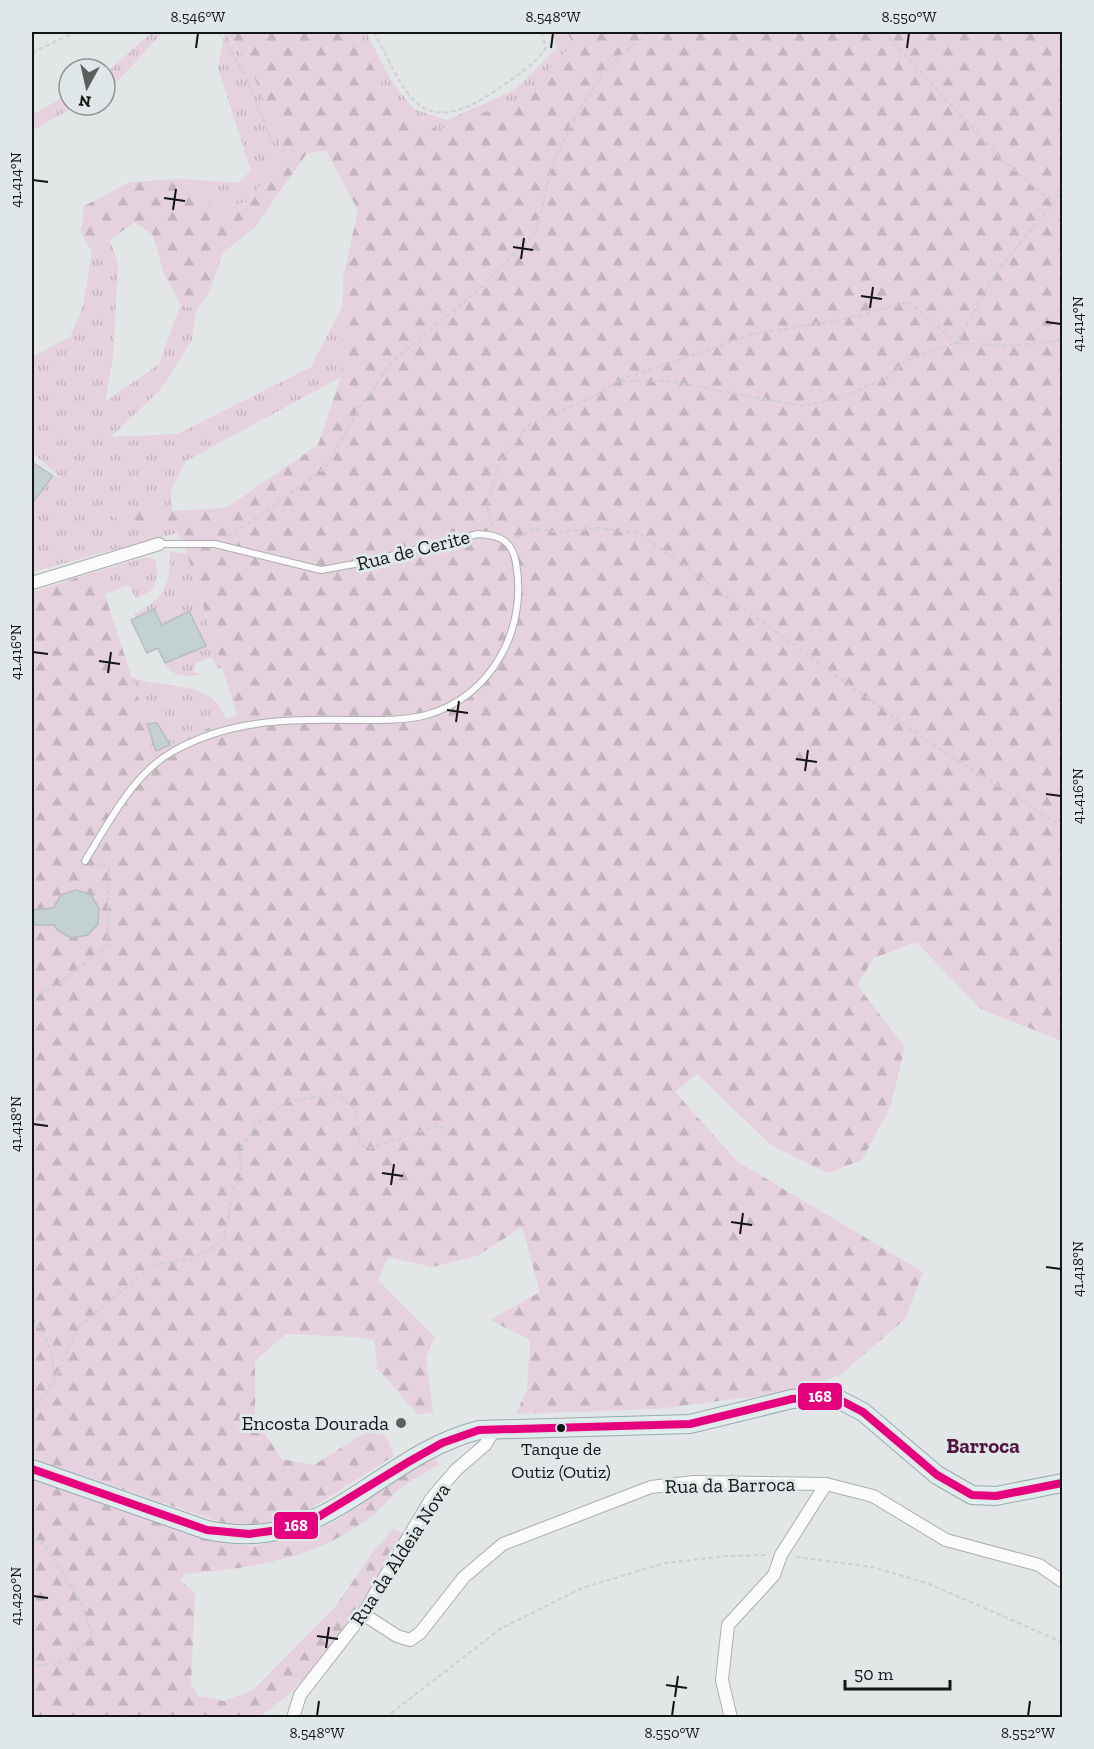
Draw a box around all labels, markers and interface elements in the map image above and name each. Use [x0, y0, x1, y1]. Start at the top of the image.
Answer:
text: 8.546°W [171, 8, 225, 26]
text: 8.548°W [526, 8, 580, 26]
text: 8.550°W [881, 8, 937, 26]
north arrow [57, 57, 117, 117]
text: N [78, 91, 92, 112]
text: 41.414°N [7, 152, 25, 208]
text: 41.414°N [1069, 296, 1087, 352]
street label: Rua de Cerite [354, 524, 472, 576]
text: 41.416°N [7, 624, 25, 680]
text: 41.416°N [1069, 768, 1087, 824]
text: 41.418°N [7, 1096, 25, 1152]
text: 41.418°N [1069, 1241, 1087, 1297]
line badge: 168 [797, 1382, 843, 1411]
text: 168 [808, 1387, 832, 1406]
place label: Encosta Dourada [242, 1411, 389, 1435]
marker: Encosta Dourada [394, 1416, 408, 1430]
marker: Tanque de Outiz (Outiz) [555, 1422, 567, 1434]
district label: Barroca [946, 1433, 1020, 1458]
place label: Tanque de Outiz (Outiz) [511, 1438, 611, 1483]
street label: Rua da Barroca [664, 1472, 796, 1498]
street label: Rua da Aldeia Nova [345, 1478, 455, 1630]
line badge: 168 [273, 1511, 319, 1540]
text: 168 [284, 1516, 308, 1535]
text: 41.420°N [7, 1567, 25, 1625]
scale bar [845, 1653, 950, 1691]
text: 50 m [854, 1663, 894, 1685]
text: 8.548°W [290, 1724, 344, 1742]
text: 8.550°W [644, 1724, 700, 1742]
text: 8.552°W [1001, 1724, 1055, 1742]

